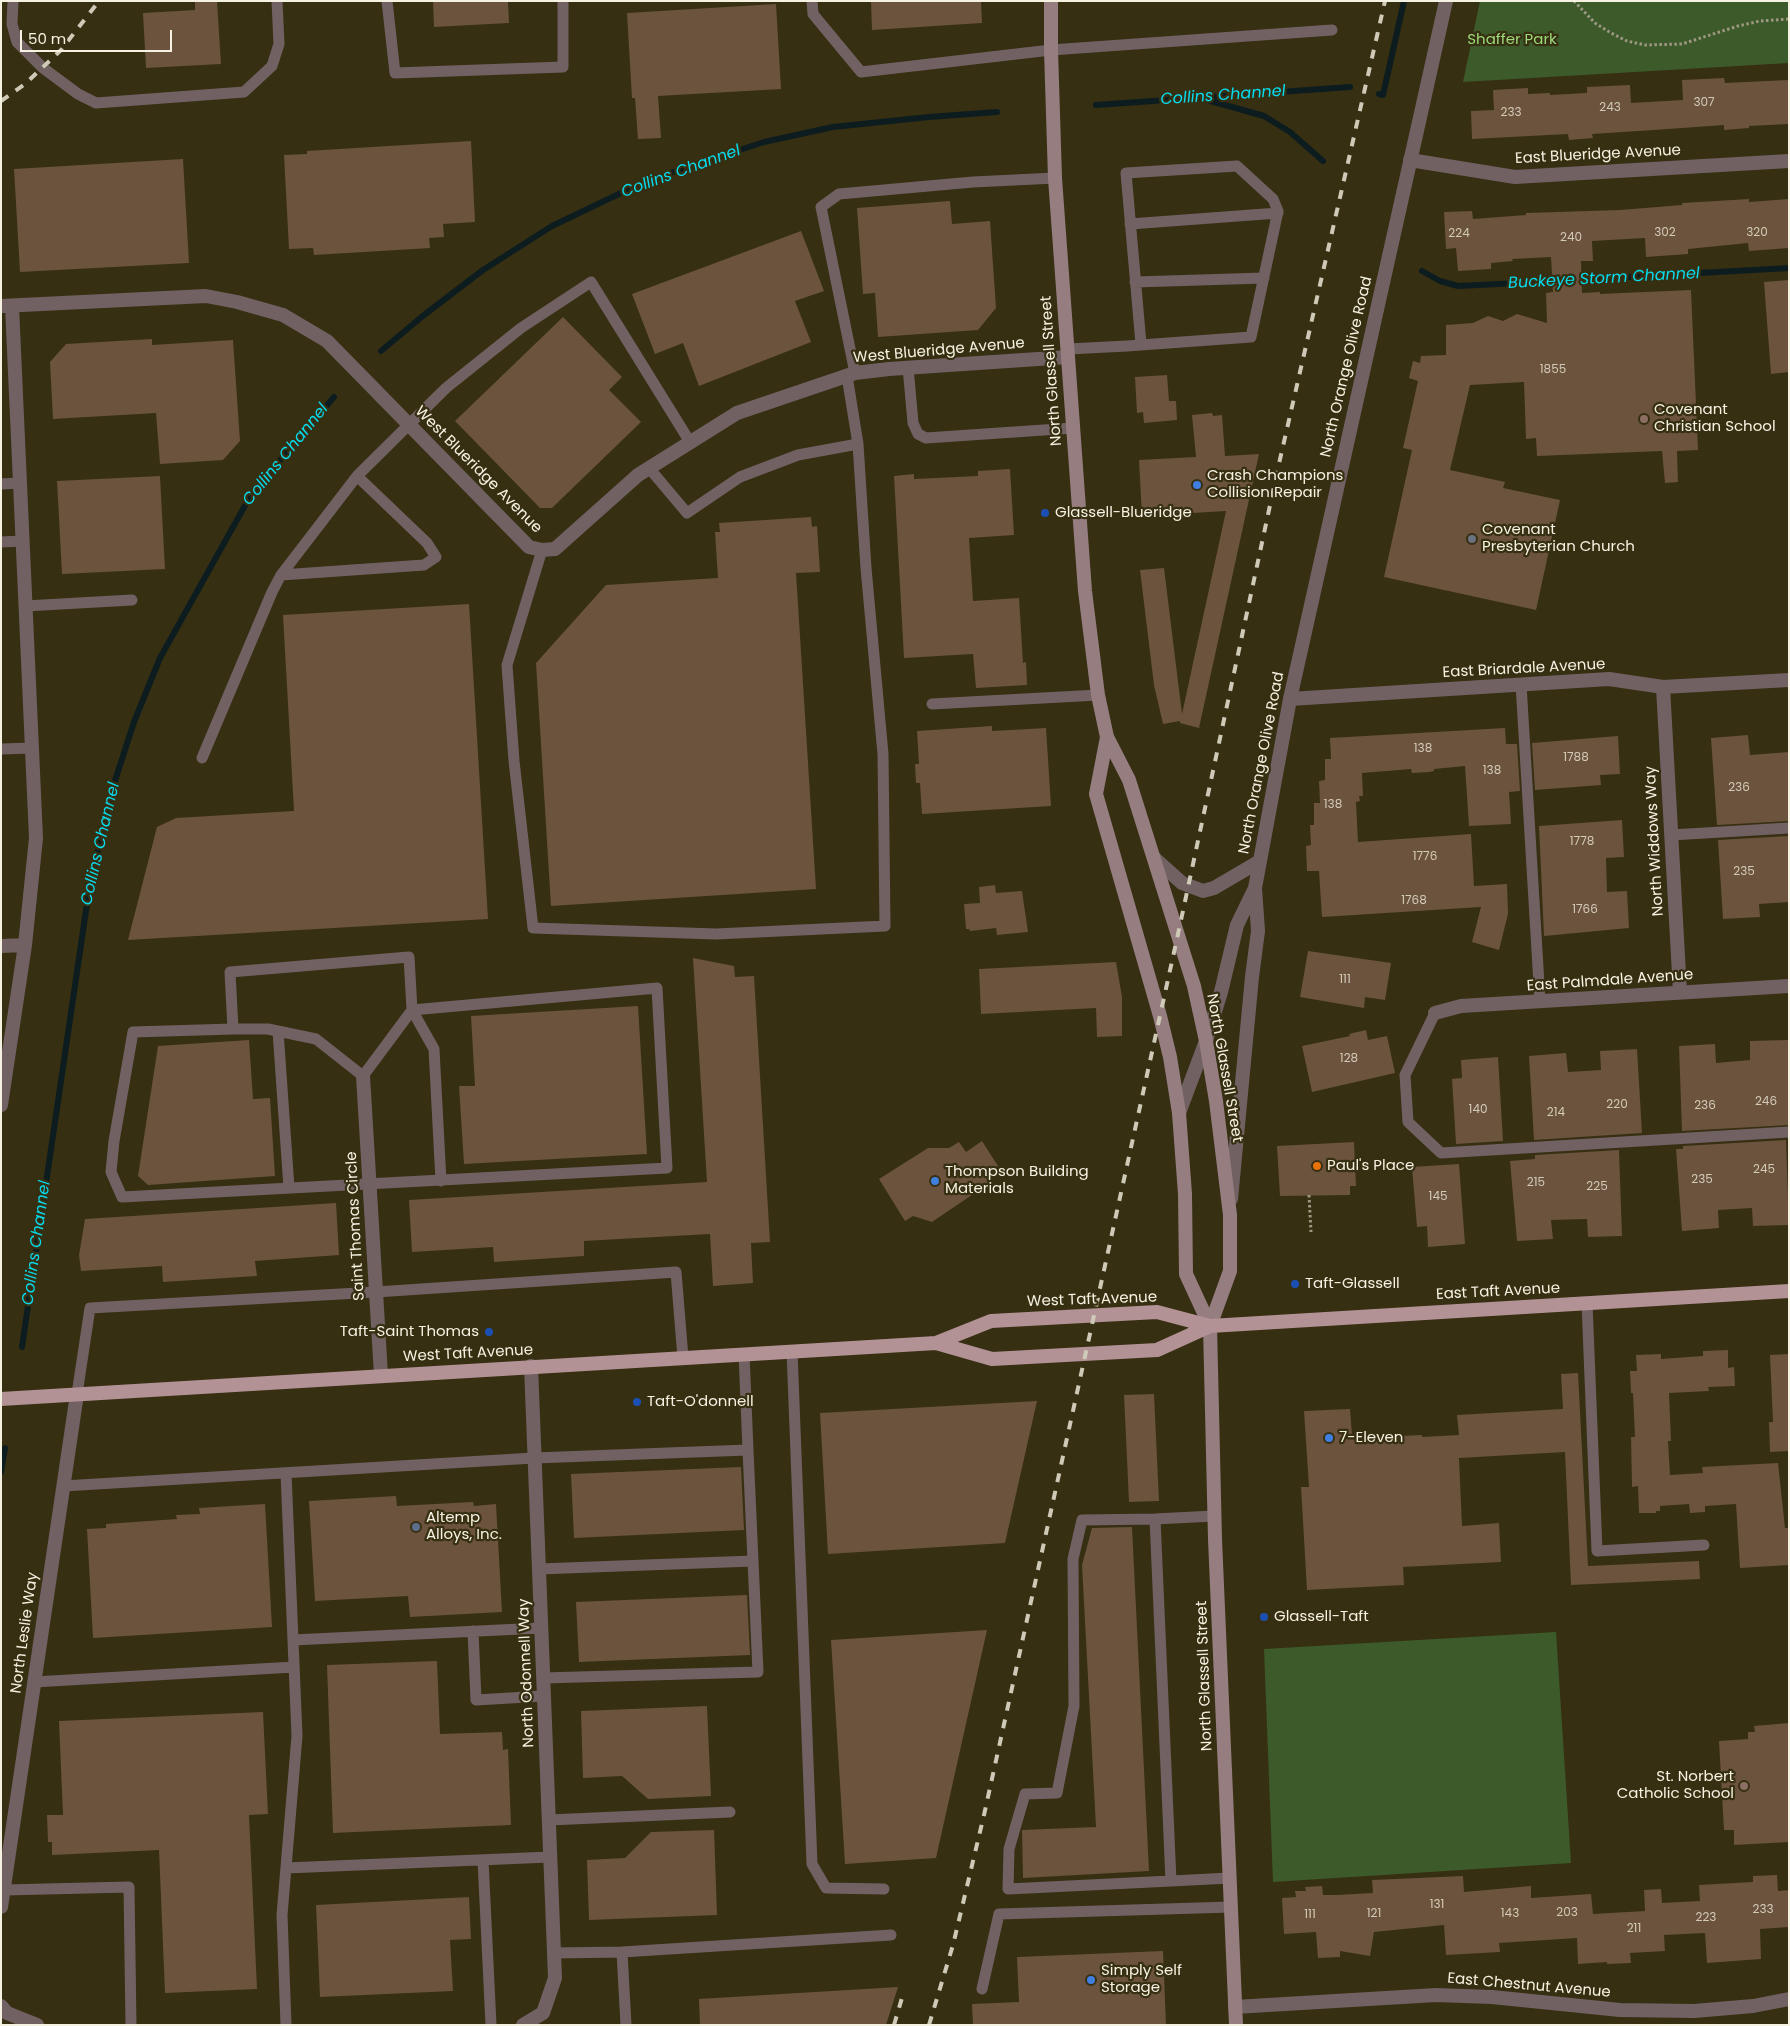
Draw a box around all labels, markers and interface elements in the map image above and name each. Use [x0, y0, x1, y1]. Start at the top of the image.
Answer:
scale bar [22, 20, 175, 52]
text: 50 m [28, 28, 66, 49]
park label: Shaffer Park [1467, 31, 1557, 49]
water label: Collins Channel [1160, 82, 1286, 110]
house number: 307 [1693, 96, 1715, 110]
house number: 243 [1599, 101, 1621, 115]
house number: 233 [1500, 106, 1522, 120]
water label: Collins Channel [619, 142, 743, 202]
street label: East Blueridge Avenue [1515, 142, 1681, 168]
house number: 302 [1654, 226, 1676, 240]
house number: 320 [1746, 226, 1768, 240]
house number: 224 [1448, 227, 1470, 241]
house number: 240 [1560, 231, 1582, 245]
water label: Buckeye Storm Channel [1508, 264, 1700, 294]
street label: North Orange Olive Road [1317, 275, 1377, 459]
street label: North Glassell Street [1038, 295, 1066, 447]
street label: West Blueridge Avenue [852, 335, 1026, 367]
house number: 1855 [1540, 363, 1566, 377]
water label: Collins Channel [239, 400, 333, 510]
place label: Covenant Christian School [1654, 401, 1776, 436]
street label: West Blueridge Avenue [411, 403, 545, 537]
marker: Covenant Christian School [1638, 413, 1650, 425]
place label: Crash Champions Collision Repair [1207, 467, 1343, 502]
marker: Crash Champions Collision Repair [1191, 479, 1203, 491]
place label: Glassell-Blueridge [1055, 504, 1192, 522]
marker: Glassell-Blueridge [1039, 507, 1051, 519]
place label: Covenant Presbyterian Church [1482, 521, 1635, 556]
marker: Covenant Presbyterian Church [1466, 533, 1478, 545]
street label: East Briardale Avenue [1442, 656, 1606, 682]
street label: North Orange Olive Road [1235, 670, 1289, 856]
house number: 138 [1414, 742, 1432, 756]
house number: 1788 [1563, 751, 1589, 765]
house number: 138 [1483, 764, 1501, 778]
street label: North Widdows Way [1642, 765, 1668, 917]
water label: Collins Channel [78, 781, 124, 907]
house number: 236 [1728, 781, 1750, 795]
house number: 138 [1324, 798, 1342, 812]
house number: 1778 [1570, 835, 1594, 849]
house number: 1776 [1413, 850, 1437, 864]
house number: 235 [1733, 865, 1755, 879]
house number: 1768 [1401, 894, 1427, 908]
house number: 1766 [1572, 903, 1598, 917]
street label: East Palmdale Avenue [1526, 966, 1694, 996]
house number: 111 [1339, 973, 1351, 987]
street label: North Glassell Street [1202, 992, 1246, 1144]
house number: 128 [1340, 1052, 1358, 1066]
house number: 246 [1755, 1095, 1777, 1109]
house number: 220 [1606, 1098, 1628, 1112]
house number: 236 [1694, 1099, 1716, 1113]
house number: 140 [1469, 1103, 1487, 1117]
house number: 214 [1547, 1106, 1565, 1120]
street label: Saint Thomas Circle [343, 1151, 369, 1301]
place label: Paul's Place [1327, 1157, 1414, 1175]
marker: Paul's Place [1311, 1160, 1323, 1172]
place label: Thompson Building Materials [945, 1163, 1089, 1198]
house number: 245 [1753, 1163, 1775, 1177]
house number: 235 [1691, 1173, 1713, 1187]
marker: Thompson Building Materials [929, 1175, 941, 1187]
house number: 215 [1527, 1176, 1545, 1190]
water label: Collins Channel [19, 1180, 55, 1306]
house number: 225 [1586, 1180, 1608, 1194]
house number: 145 [1429, 1190, 1447, 1204]
place label: Taft-Glassell [1305, 1275, 1400, 1293]
marker: Taft-Glassell [1289, 1278, 1301, 1290]
street label: East Taft Avenue [1436, 1280, 1560, 1304]
street label: West Taft Avenue [1027, 1289, 1157, 1311]
place label: Taft-Saint Thomas [340, 1323, 479, 1341]
marker: Taft-Saint Thomas [483, 1326, 495, 1338]
street label: West Taft Avenue [403, 1342, 533, 1366]
place label: Taft-O'donnell [647, 1393, 754, 1411]
marker: Taft-O'donnell [631, 1396, 643, 1408]
place label: 7-Eleven [1339, 1429, 1403, 1447]
marker: 7-Eleven [1323, 1432, 1335, 1444]
place label: Altemp Alloys, Inc. [426, 1509, 502, 1544]
marker: Altemp Alloys, Inc. [410, 1521, 422, 1533]
street label: North Leslie Way [8, 1571, 42, 1695]
street label: North Odonnell Way [515, 1598, 539, 1748]
street label: North Glassell Street [1193, 1600, 1217, 1752]
place label: Glassell-Taft [1274, 1608, 1369, 1626]
marker: Glassell-Taft [1258, 1611, 1270, 1623]
place label: St. Norbert Catholic School [1617, 1768, 1734, 1803]
marker: St. Norbert Catholic School [1738, 1780, 1750, 1792]
house number: 131 [1430, 1898, 1444, 1912]
house number: 233 [1752, 1903, 1774, 1917]
house number: 203 [1556, 1906, 1578, 1920]
house number: 121 [1367, 1907, 1381, 1921]
house number: 143 [1501, 1907, 1519, 1921]
house number: 111 [1304, 1908, 1316, 1922]
house number: 223 [1696, 1911, 1716, 1925]
house number: 211 [1627, 1922, 1641, 1936]
place label: Simply Self Storage [1101, 1962, 1182, 1997]
street label: East Chestnut Avenue [1447, 1970, 1611, 2002]
marker: Simply Self Storage [1085, 1974, 1097, 1986]

